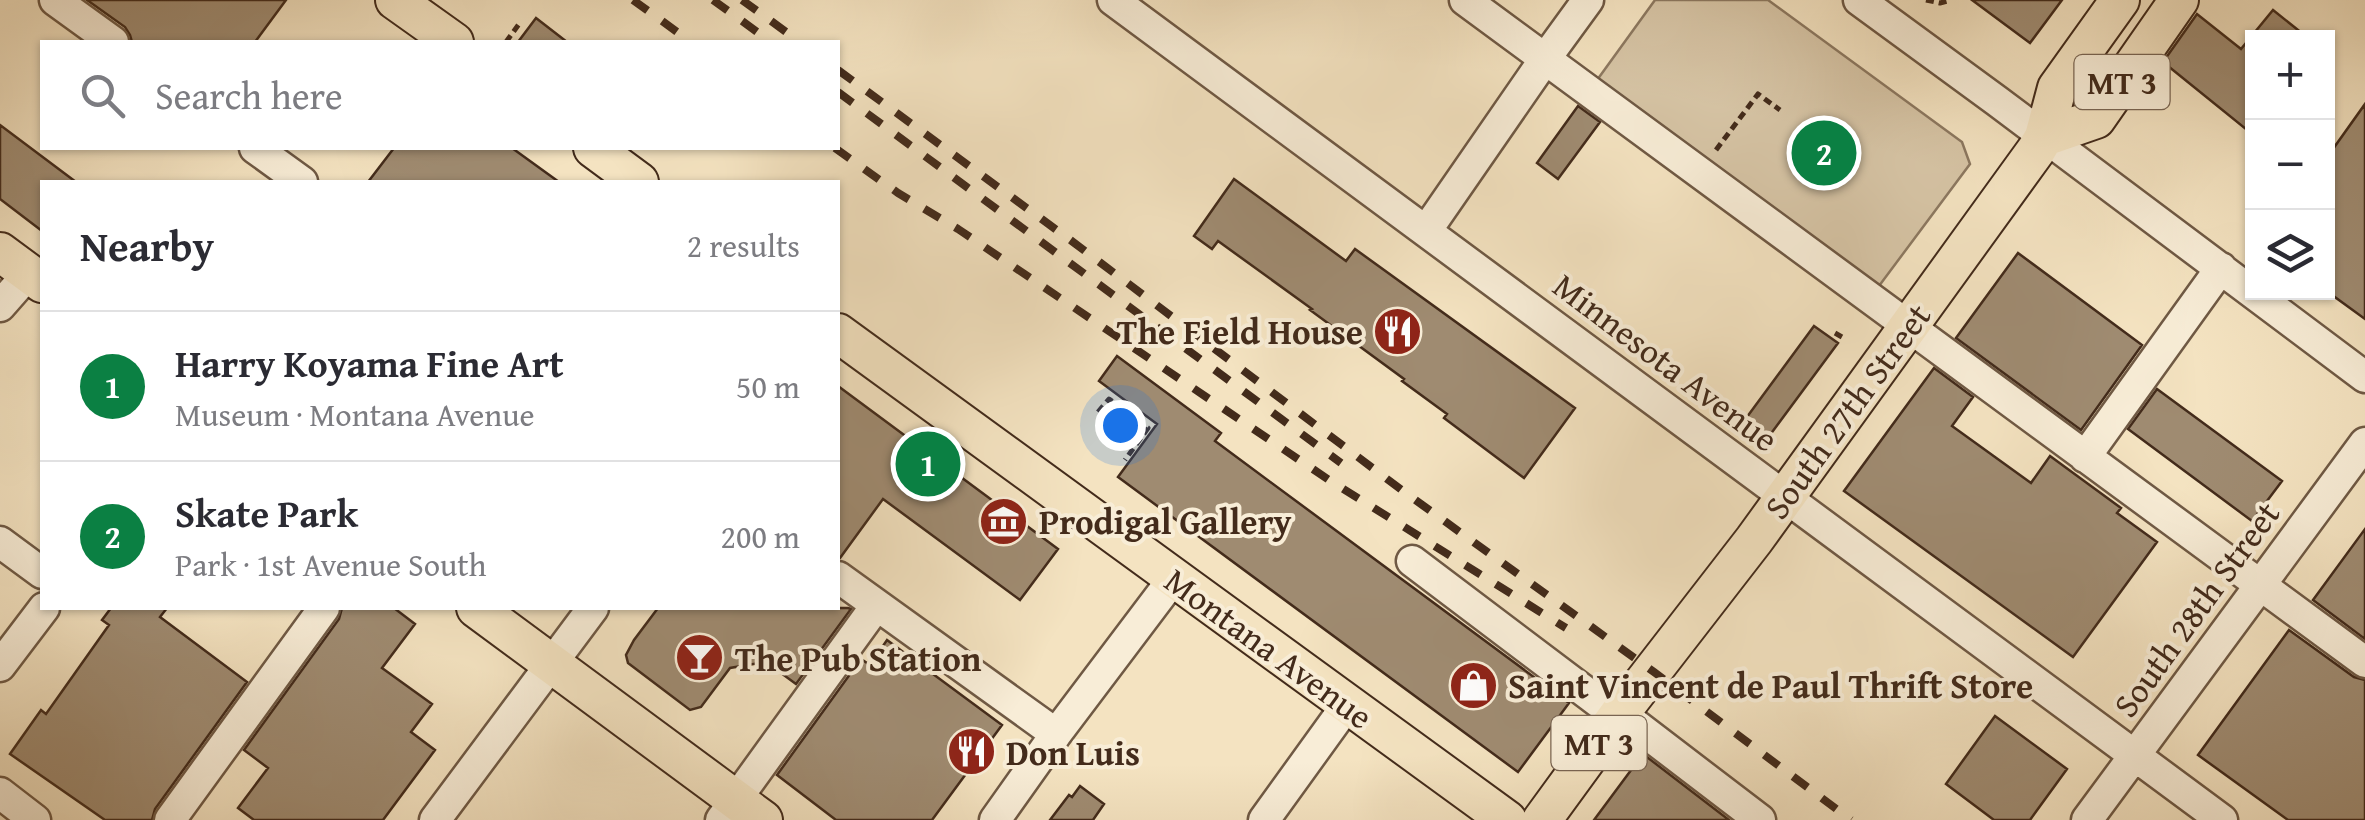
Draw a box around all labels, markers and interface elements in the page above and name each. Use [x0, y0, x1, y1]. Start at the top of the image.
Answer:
map controls [2245, 30, 2335, 300]
button: + [2245, 30, 2335, 120]
search box [40, 40, 840, 150]
road number: MT 3 [2074, 55, 2170, 109]
text: Search here [155, 67, 343, 123]
icon: search [75, 68, 130, 123]
pin: 2 [1792, 116, 1856, 190]
button: − [2245, 120, 2335, 210]
button: layers [2245, 210, 2335, 300]
text: Nearby [80, 215, 214, 276]
text: 2 results [687, 222, 800, 269]
street label: Minnesota Avenue [1543, 260, 1789, 464]
street label: South 27th Street [1751, 293, 1943, 529]
restaurant icon: The Field House [1372, 305, 1424, 357]
place label: The Field House [1117, 306, 1363, 357]
text: Harry Koyama Fine Art [175, 335, 564, 391]
text: 1 [104, 363, 121, 410]
text: 50 m [736, 363, 800, 410]
text: Museum · Montana Avenue [175, 391, 535, 438]
your location [1095, 400, 1146, 451]
pin: 1 [896, 426, 960, 502]
text: Skate Park [175, 485, 358, 541]
street label: South 28th Street [2100, 491, 2292, 727]
museum icon: Prodigal Gallery [978, 495, 1030, 547]
place label: Prodigal Gallery [1039, 496, 1292, 547]
text: 2 [104, 513, 121, 560]
text: 200 m [721, 513, 800, 560]
text: Park · 1st Avenue South [175, 541, 487, 588]
street label: Montana Avenue [1154, 555, 1384, 741]
bar icon: The Pub Station [674, 632, 726, 684]
place label: The Pub Station [735, 633, 982, 684]
shop icon: Saint Vincent de Paul Thrift Store [1447, 659, 1499, 711]
place label: Saint Vincent de Paul Thrift Store [1508, 660, 2033, 711]
road number: MT 3 [1552, 716, 1646, 770]
restaurant icon: Don Luis [945, 726, 997, 778]
place label: Don Luis [1006, 727, 1140, 778]

